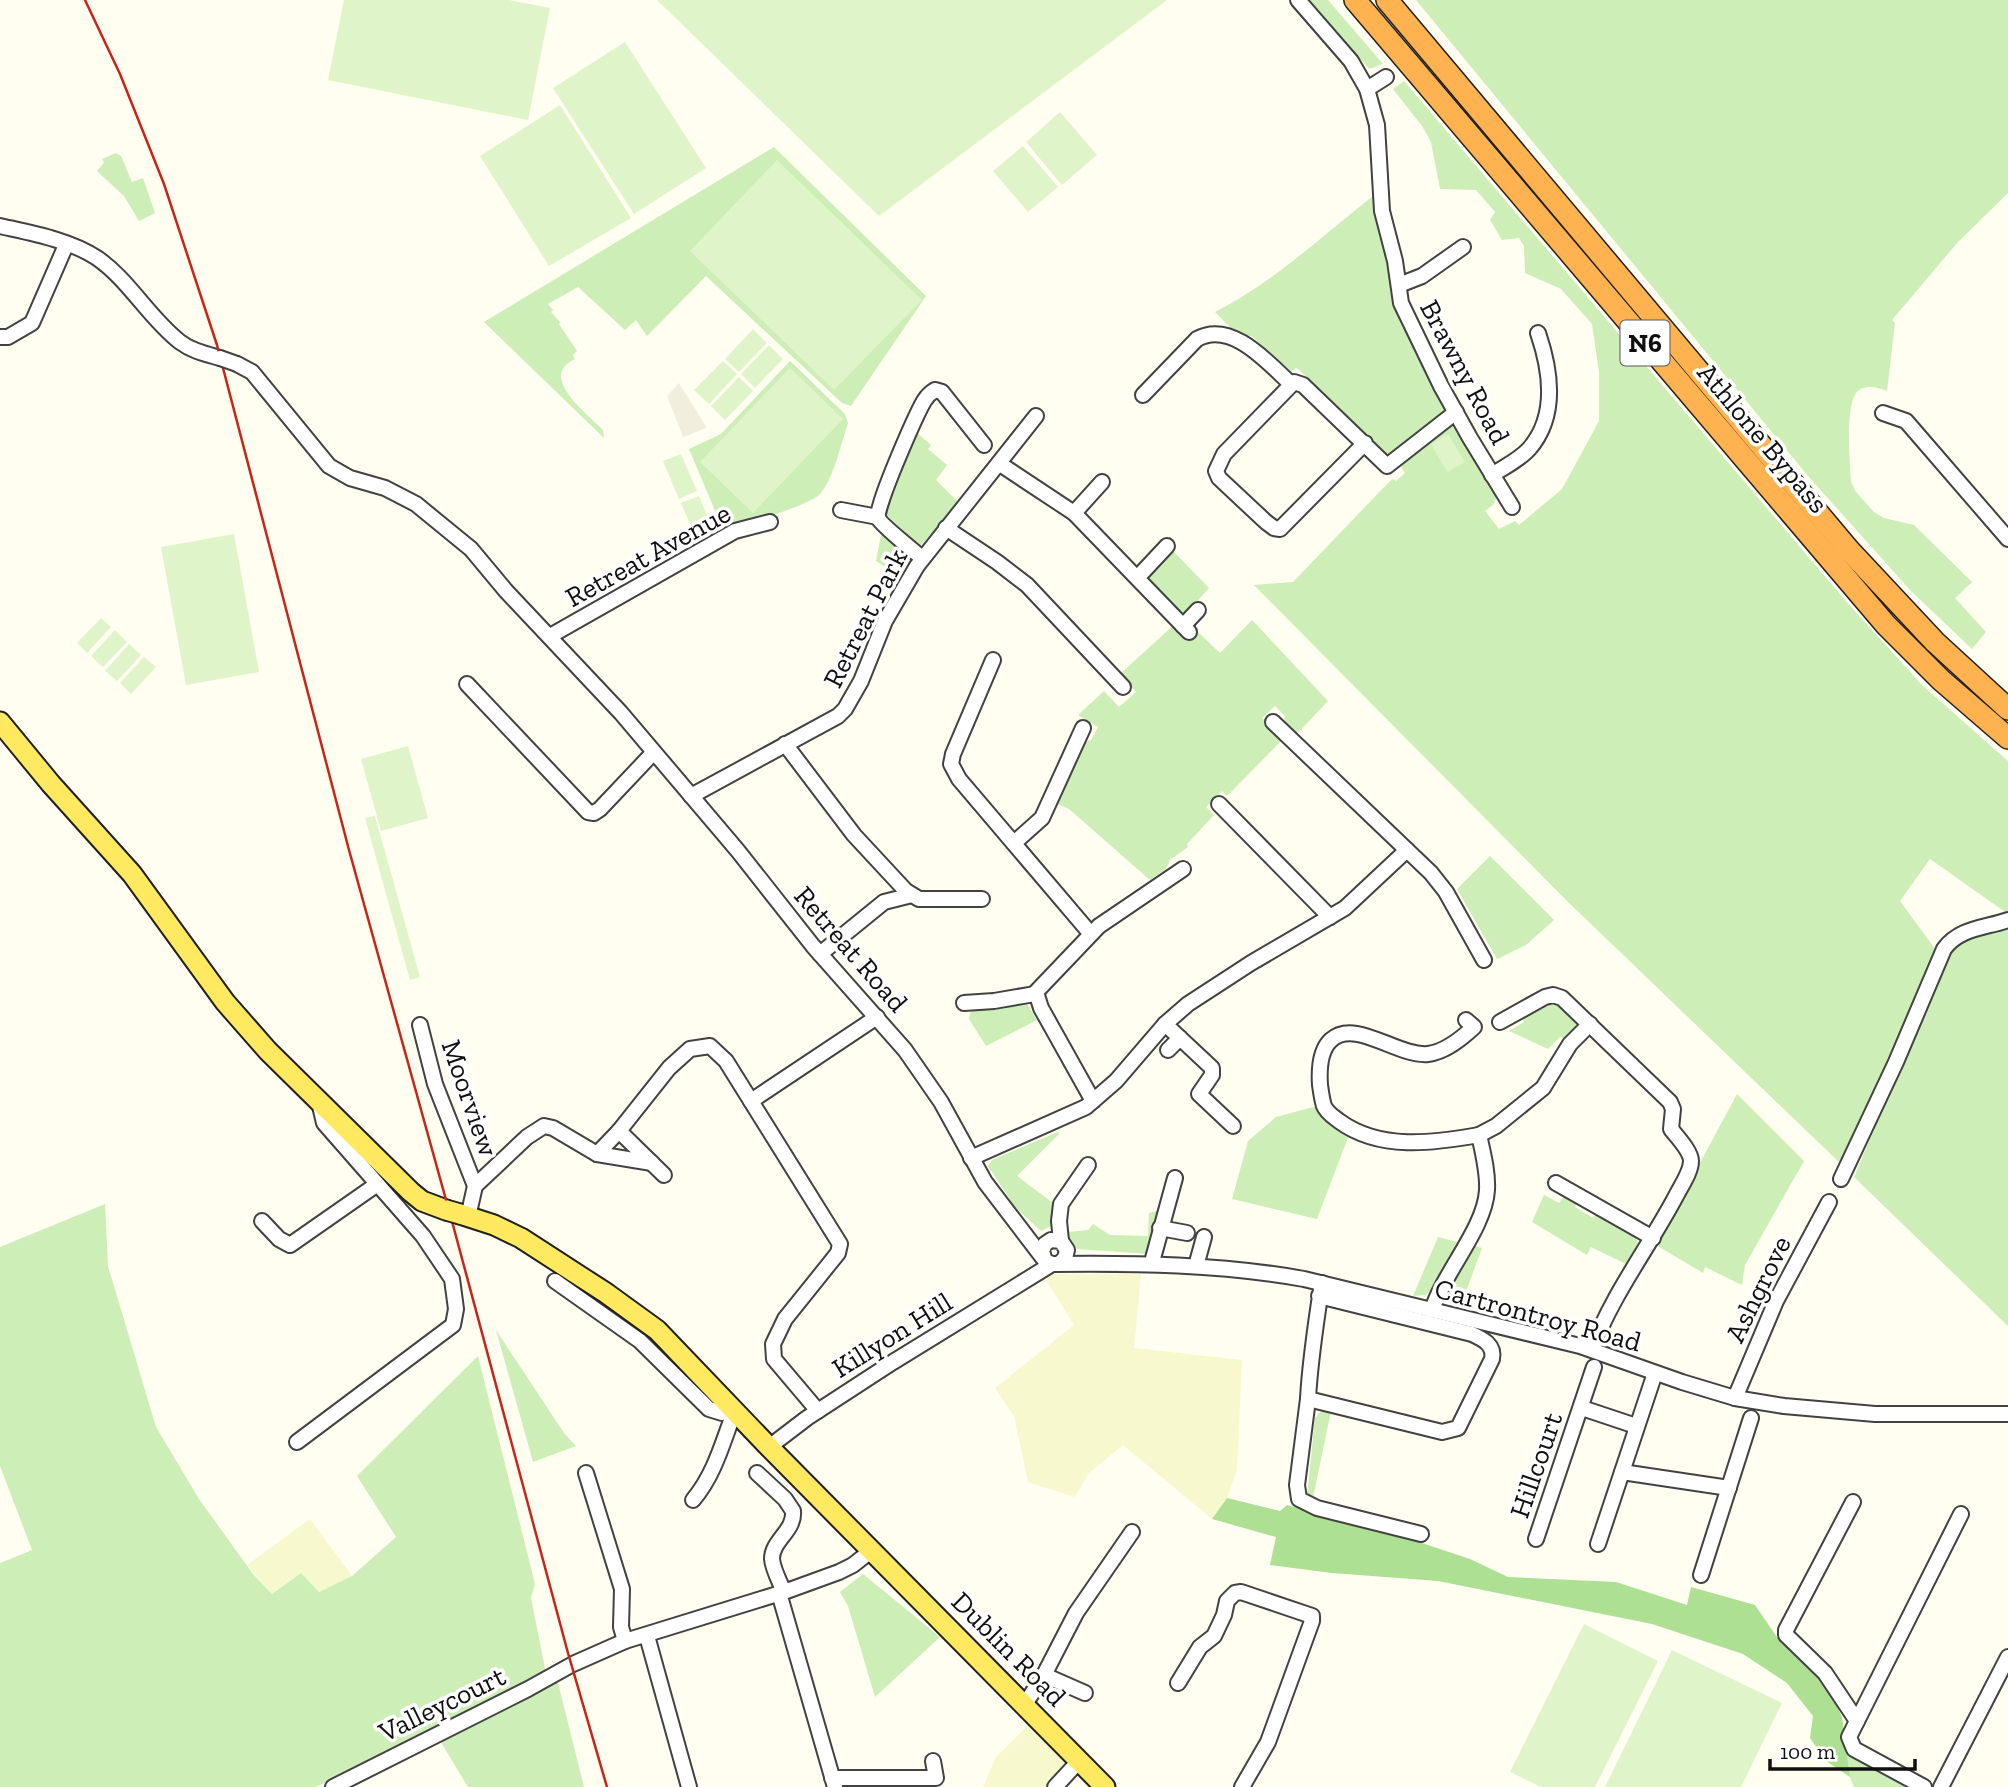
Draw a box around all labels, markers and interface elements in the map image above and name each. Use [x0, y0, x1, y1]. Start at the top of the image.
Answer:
street label: Brawny Road [1413, 294, 1517, 450]
road number: N6 [1620, 320, 1670, 366]
street label: Athlone Bypass [1691, 356, 1835, 520]
street label: Retreat Avenue [560, 496, 736, 614]
street label: Retreat Park [816, 543, 914, 693]
street label: Retreat Road [787, 879, 915, 1019]
street label: Moorview [435, 1035, 505, 1161]
street label: Ashgrove [1718, 1231, 1798, 1347]
street label: Cartrontroy Road [1431, 1272, 1645, 1358]
street label: Killyon Hill [826, 1285, 958, 1385]
street label: Hillcourt [1503, 1408, 1570, 1522]
street label: Dublin Road [945, 1585, 1073, 1713]
street label: Valleycourt [372, 1659, 511, 1749]
scale bar [1770, 1728, 1915, 1772]
text: 100 m [1780, 1739, 1835, 1764]

